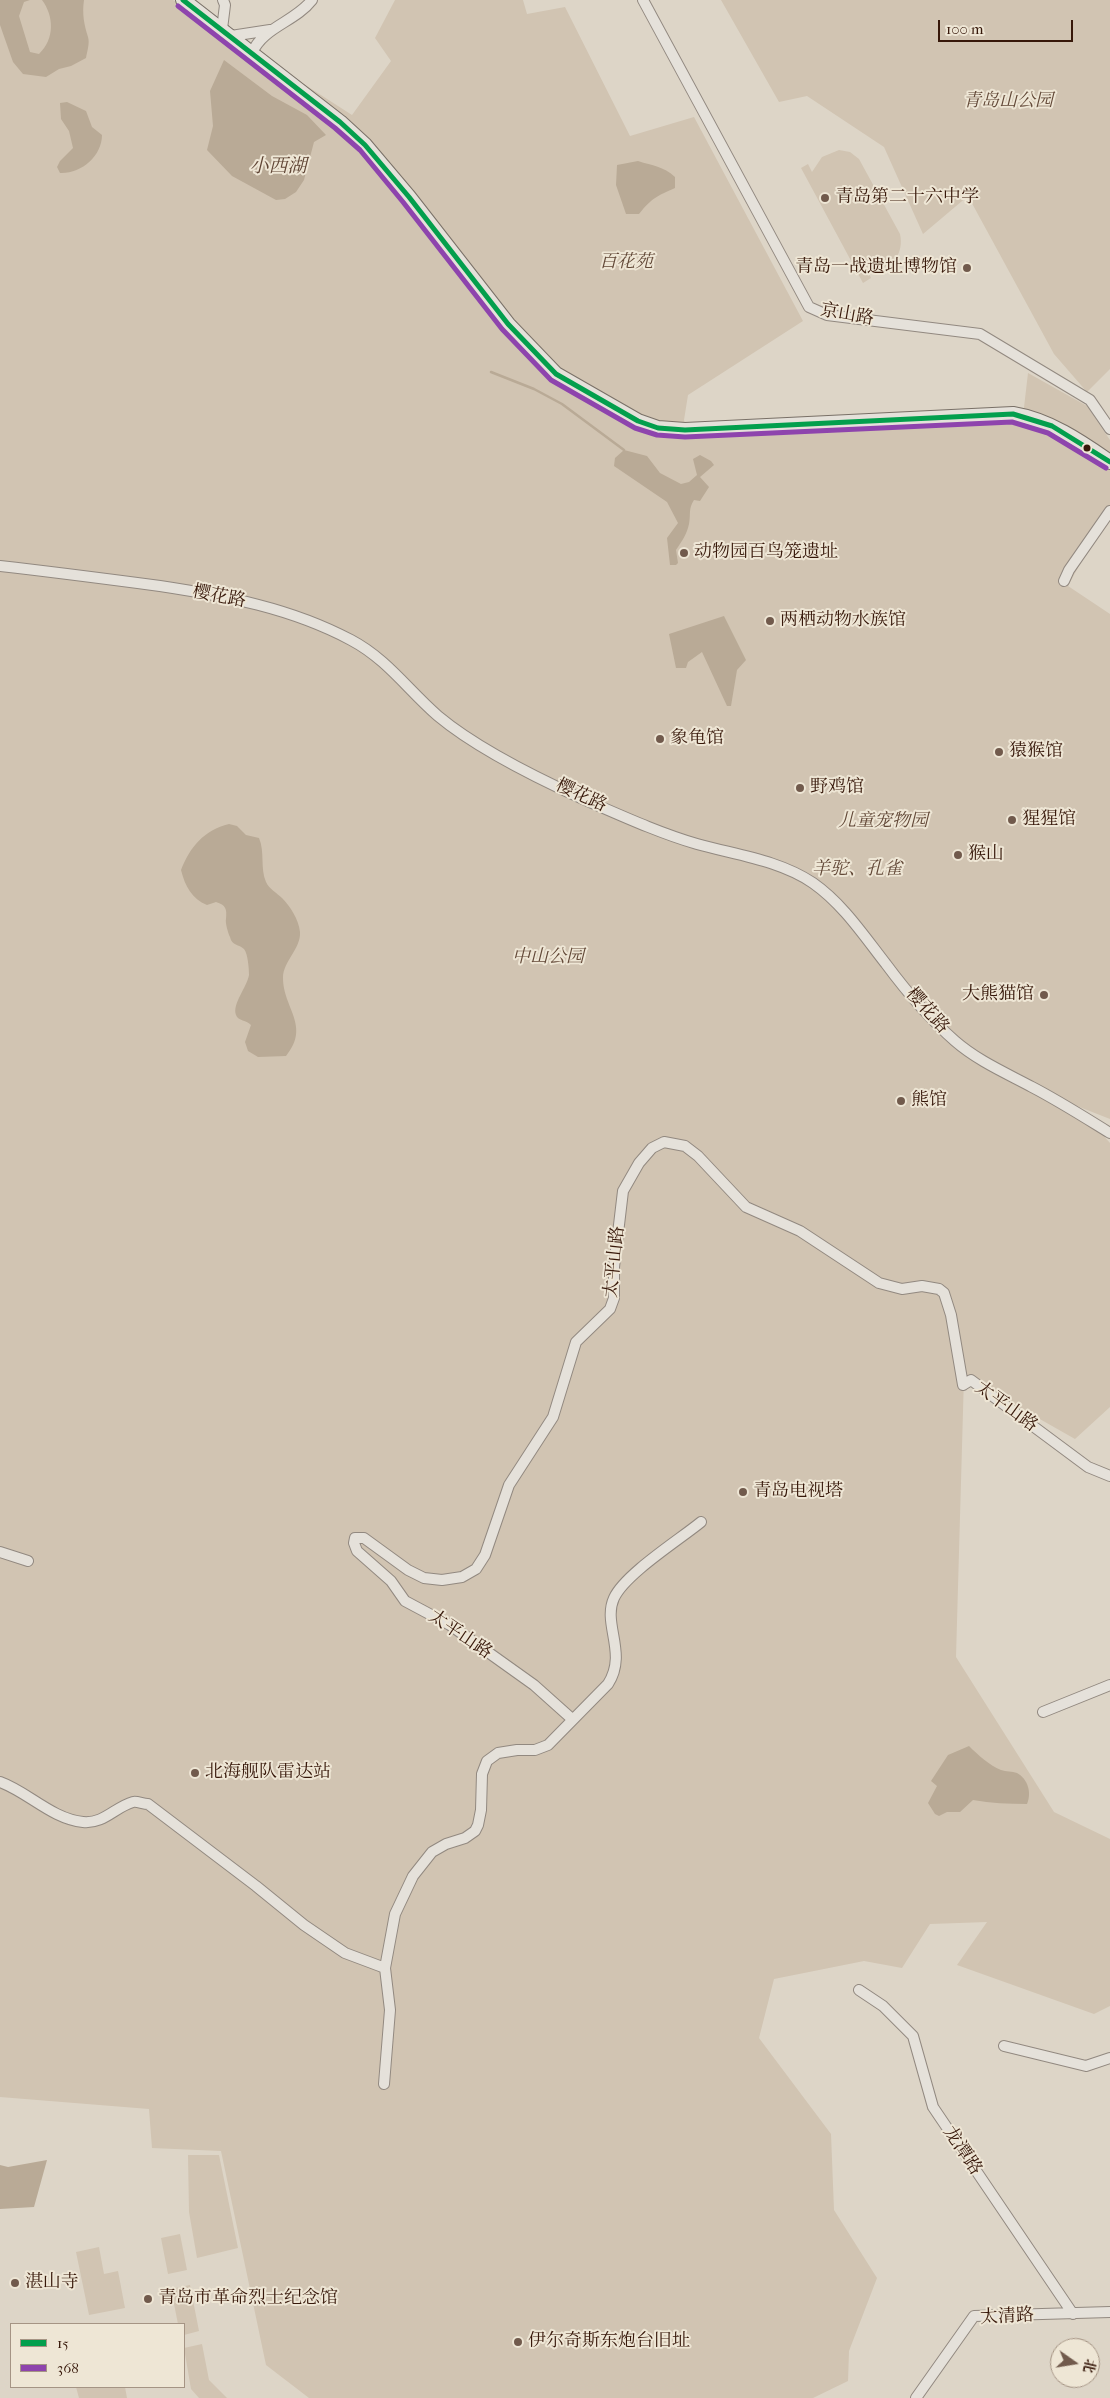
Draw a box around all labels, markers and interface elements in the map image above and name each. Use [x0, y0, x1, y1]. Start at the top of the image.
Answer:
scale bar [940, 10, 1075, 42]
text: 100 m [946, 20, 984, 38]
park label: 青岛山公园 [963, 91, 1053, 113]
water label: 小西湖 [250, 156, 306, 178]
place label: 青岛第二十六中学 [835, 187, 979, 209]
marker: 青岛第二十六中学 [819, 192, 831, 204]
park label: 百花苑 [599, 252, 653, 274]
place label: 青岛一战遗址博物馆 [795, 257, 957, 279]
marker: 青岛一战遗址博物馆 [961, 262, 973, 274]
street label: 京山路 [819, 300, 875, 330]
unlabelled marker [1082, 443, 1092, 453]
place label: 动物园百鸟笼遗址 [694, 542, 838, 564]
marker: 动物园百鸟笼遗址 [678, 547, 690, 559]
street label: 樱花路 [190, 581, 248, 613]
place label: 两栖动物水族馆 [780, 610, 906, 632]
marker: 两栖动物水族馆 [764, 615, 776, 627]
place label: 象龟馆 [670, 728, 724, 750]
marker: 象龟馆 [654, 733, 666, 745]
place label: 猿猴馆 [1009, 741, 1063, 763]
marker: 猿猴馆 [993, 746, 1005, 758]
street label: 樱花路 [552, 775, 610, 817]
place label: 野鸡馆 [810, 777, 864, 799]
marker: 野鸡馆 [794, 782, 806, 794]
place label: 猩猩馆 [1022, 809, 1076, 831]
park label: 儿童宠物园 [838, 811, 928, 833]
marker: 猩猩馆 [1006, 814, 1018, 826]
place label: 猴山 [968, 844, 1004, 866]
marker: 猴山 [952, 849, 964, 861]
park label: 羊驼、孔雀 [812, 859, 902, 881]
park label: 中山公园 [512, 947, 584, 969]
street label: 樱花路 [901, 984, 953, 1038]
place label: 大熊猫馆 [962, 984, 1034, 1006]
marker: 大熊猫馆 [1038, 989, 1050, 1001]
place label: 熊馆 [911, 1090, 947, 1112]
marker: 熊馆 [895, 1095, 907, 1107]
street label: 太平山路 [600, 1225, 630, 1299]
street label: 太平山路 [971, 1377, 1041, 1437]
place label: 青岛电视塔 [753, 1481, 843, 1503]
marker: 青岛电视塔 [737, 1486, 749, 1498]
street label: 太平山路 [424, 1606, 496, 1664]
place label: 北海舰队雷达站 [205, 1762, 331, 1784]
marker: 北海舰队雷达站 [189, 1767, 201, 1779]
street label: 龙潭路 [938, 2123, 986, 2179]
place label: 湛山寺 [25, 2272, 79, 2294]
marker: 湛山寺 [9, 2277, 21, 2289]
place label: 青岛市革命烈士纪念馆 [158, 2288, 338, 2310]
marker: 青岛市革命烈士纪念馆 [142, 2293, 154, 2305]
street label: 太清路 [979, 2305, 1035, 2329]
legend [10, 2323, 185, 2388]
place label: 伊尔奇斯东炮台旧址 [528, 2331, 690, 2353]
text: 15 [57, 2334, 69, 2352]
marker: 伊尔奇斯东炮台旧址 [512, 2336, 524, 2348]
north arrow [1050, 2338, 1100, 2388]
text: 北 [1079, 2358, 1099, 2375]
text: 368 [57, 2359, 79, 2377]

